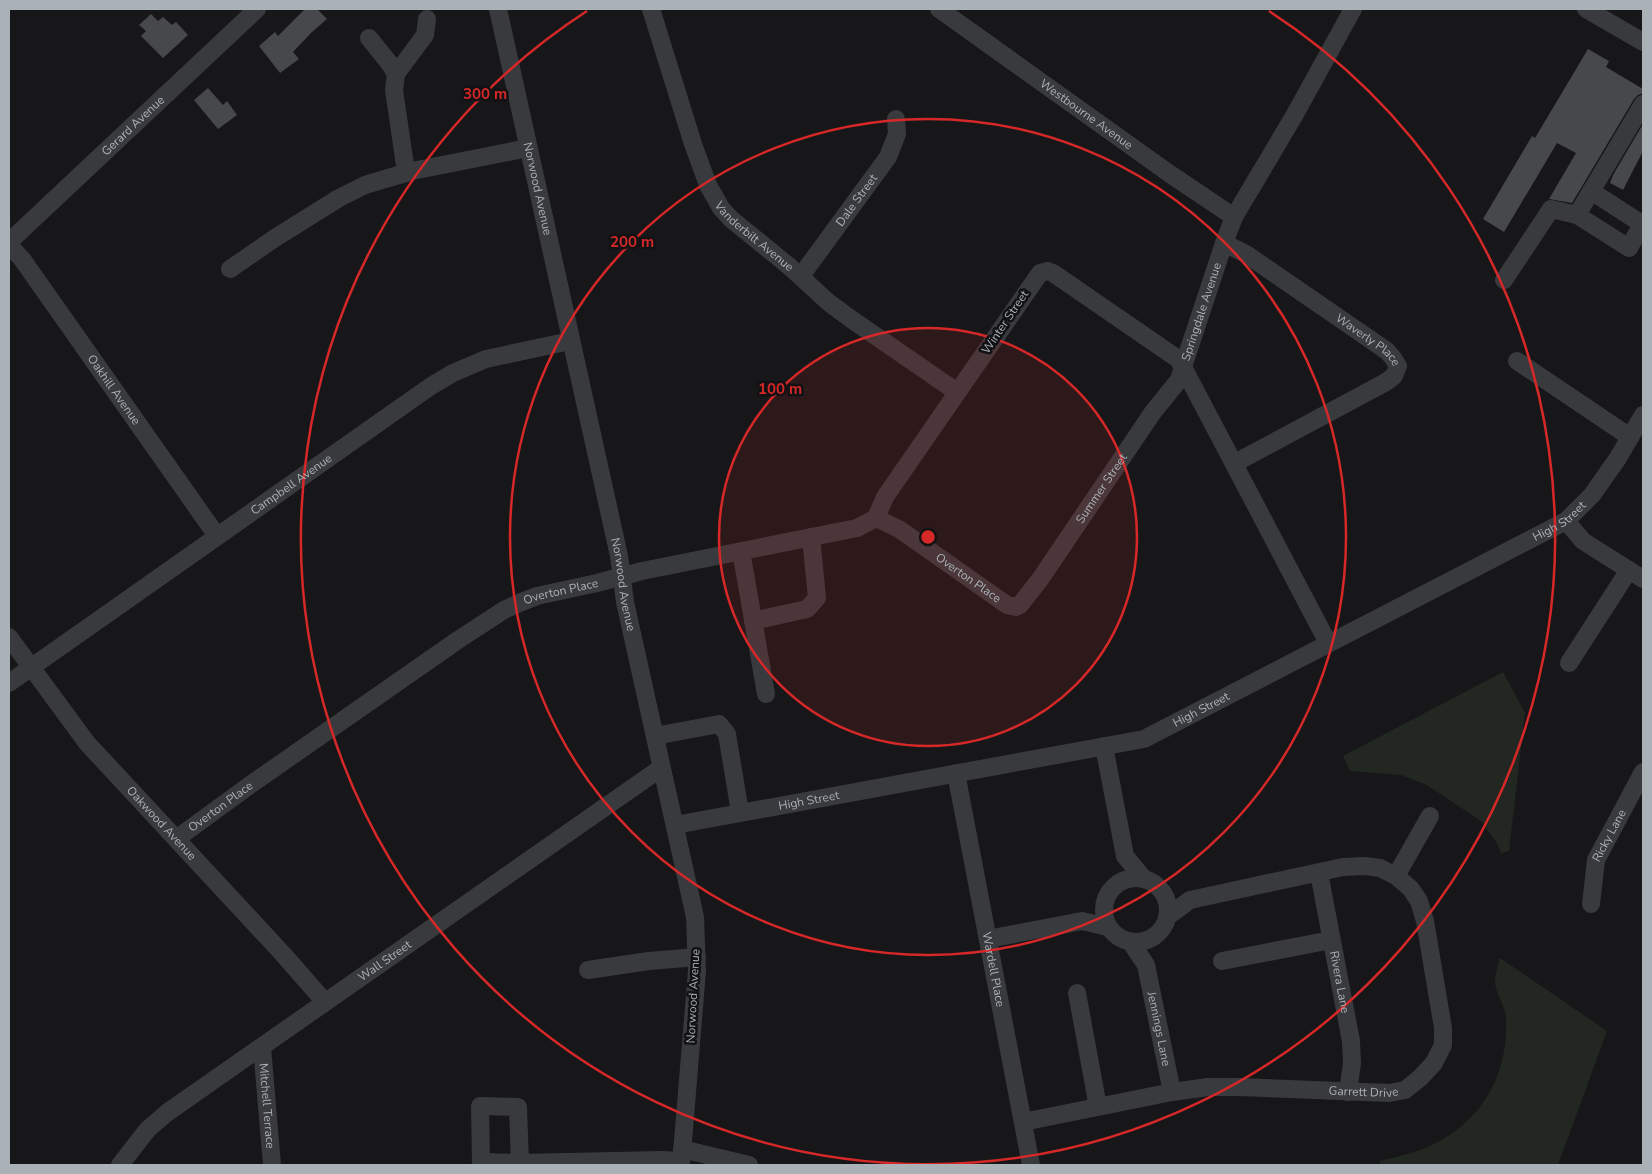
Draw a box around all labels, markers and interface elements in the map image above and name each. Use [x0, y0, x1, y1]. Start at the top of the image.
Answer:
street label: Westbourne Avenue [1037, 76, 1136, 153]
text: 300 m [463, 84, 507, 104]
street label: Gerard Avenue [98, 92, 168, 159]
street label: Norwood Avenue [520, 141, 556, 237]
street label: Dale Street [832, 170, 881, 229]
street label: Vanderbilt Avenue [710, 198, 797, 275]
text: 200 m [610, 232, 654, 252]
street label: Springdale Avenue [1178, 260, 1225, 363]
street label: Winter Street [978, 286, 1033, 357]
street label: Waverly Place [1333, 310, 1404, 369]
street label: Oakhill Avenue [84, 351, 144, 428]
text: 100 m [758, 379, 802, 399]
street label: Campbell Avenue [247, 450, 335, 519]
street label: Summer Street [1072, 450, 1131, 527]
street label: High Street [1530, 497, 1590, 545]
centre of rings [919, 528, 937, 546]
street label: Norwood Avenue [607, 536, 639, 633]
street label: Overton Place [933, 549, 1004, 606]
street label: Overton Place [521, 575, 600, 609]
street label: High Street [1170, 688, 1233, 731]
street label: Overton Place [185, 778, 256, 836]
street label: Oakwood Avenue [123, 783, 200, 864]
street label: High Street [777, 787, 841, 814]
street label: Ricky Lane [1588, 806, 1630, 865]
street label: Wardell Place [979, 931, 1009, 1008]
street label: Wall Street [355, 936, 415, 985]
street label: Norwood Avenue [683, 948, 703, 1044]
street label: Rivera Lane [1326, 950, 1354, 1015]
street label: Jennings Lane [1143, 989, 1174, 1067]
street label: Mitchell Terrace [255, 1062, 279, 1149]
street label: Garrett Drive [1328, 1083, 1400, 1101]

